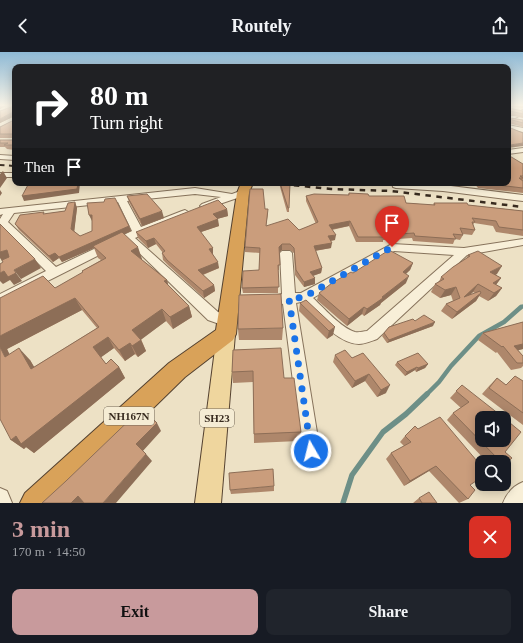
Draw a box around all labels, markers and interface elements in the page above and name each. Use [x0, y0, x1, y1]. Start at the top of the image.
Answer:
icon: back [12, 15, 34, 37]
icon: share [489, 15, 511, 37]
text: Routely [232, 16, 292, 36]
icon: right [24, 80, 76, 132]
text: 80 m [90, 80, 148, 111]
text: Turn right [90, 113, 163, 133]
icon: arrive [63, 156, 85, 178]
text: Then [24, 159, 55, 175]
pin [375, 206, 409, 247]
icon: arrive [381, 212, 403, 234]
road number: NH167N [104, 407, 154, 425]
road number: SH23 [200, 409, 234, 427]
map controls [475, 411, 511, 491]
button: sound [475, 411, 511, 447]
position arrow [290, 430, 332, 472]
button: search [475, 455, 511, 491]
text: 3 min [12, 516, 70, 542]
button: close [469, 516, 511, 558]
text: 170 m · 14:50 [12, 544, 85, 559]
button: Exit [12, 589, 258, 635]
button: Share [266, 589, 511, 635]

